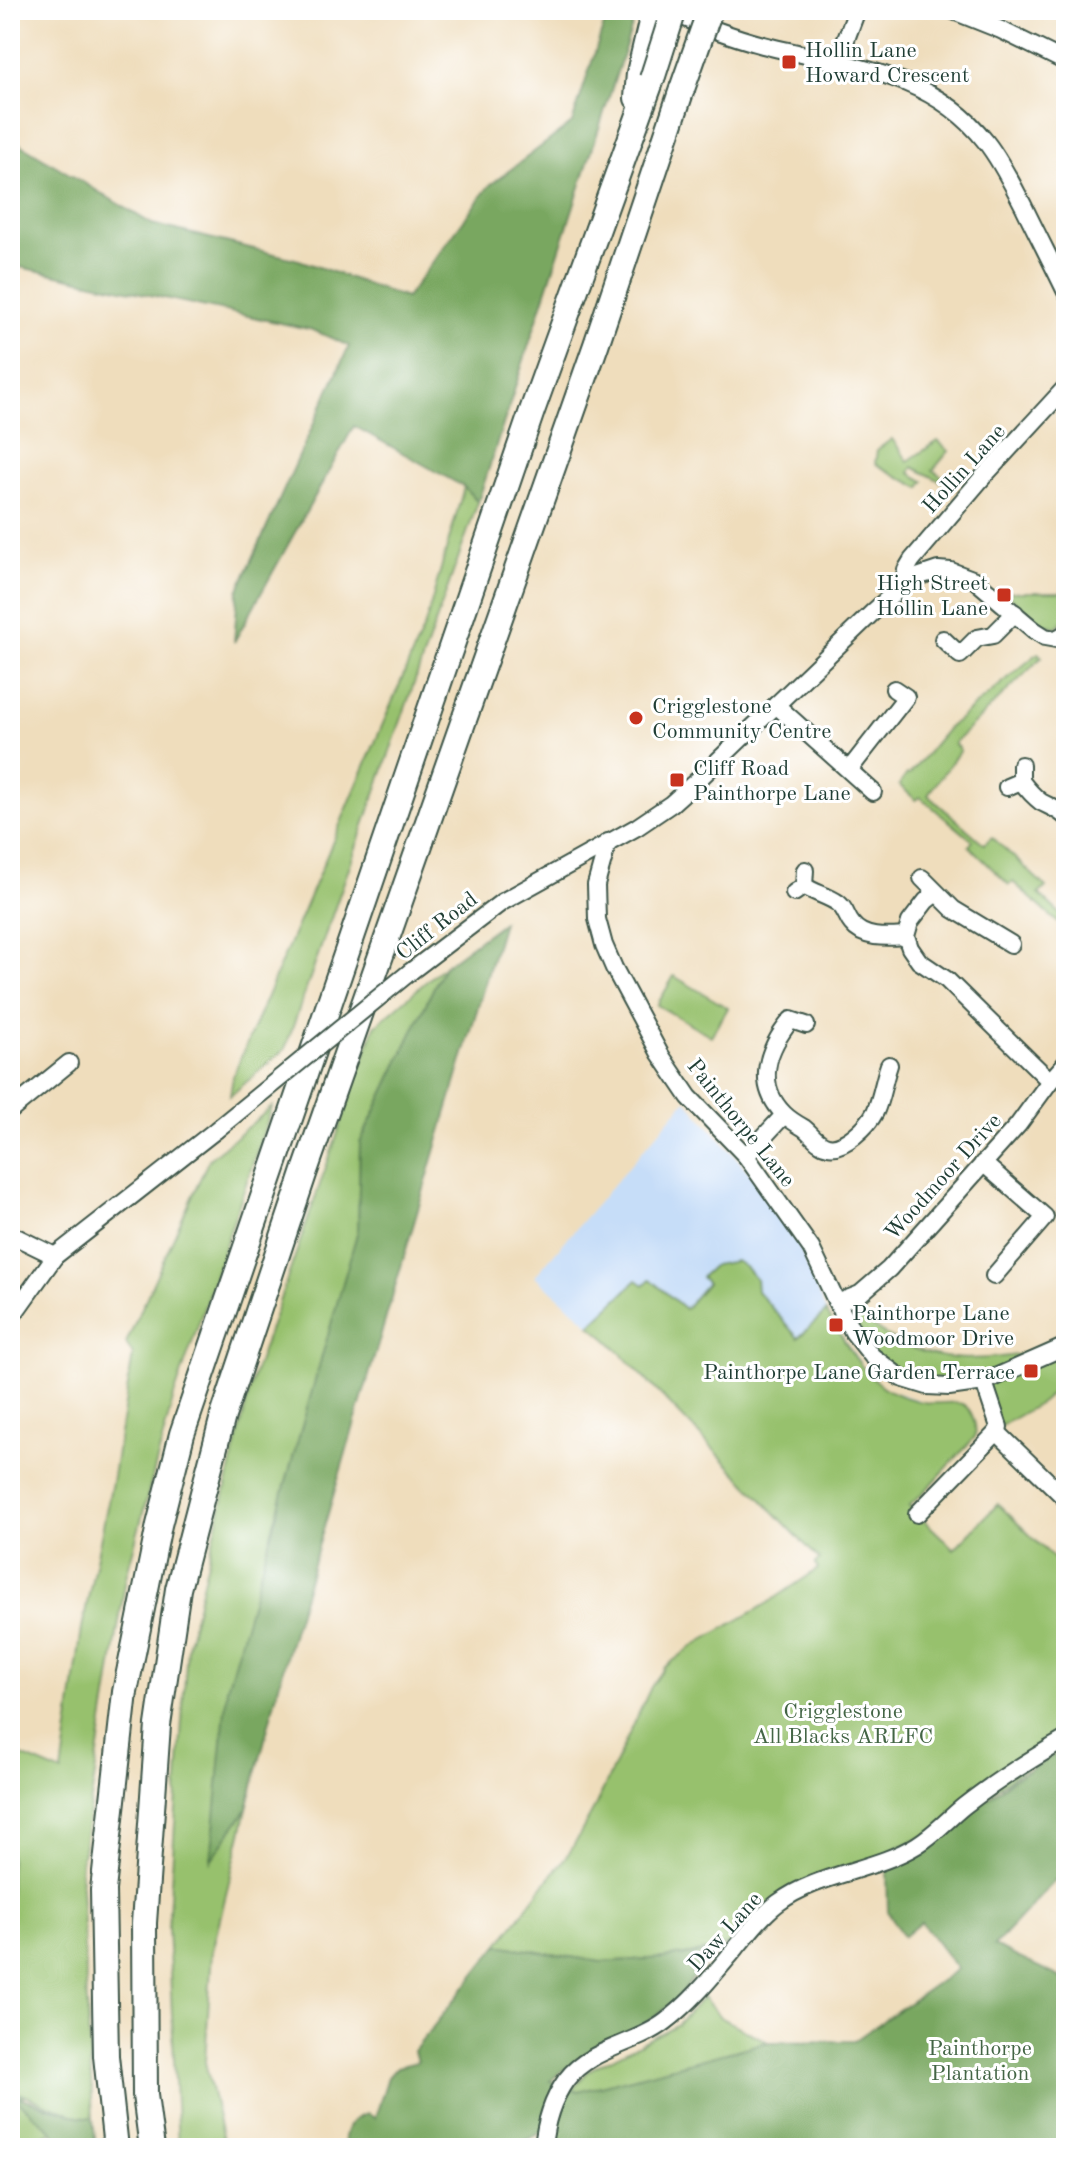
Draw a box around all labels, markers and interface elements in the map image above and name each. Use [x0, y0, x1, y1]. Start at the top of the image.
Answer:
place label: Hollin Lane Howard Crescent [805, 40, 970, 87]
marker: Hollin Lane Howard Crescent [780, 53, 798, 71]
street label: Hollin Lane [919, 420, 1010, 518]
place label: High Street Hollin Lane [876, 573, 988, 620]
marker: High Street Hollin Lane [995, 586, 1013, 604]
place label: Crigglestone Community Centre [652, 696, 831, 743]
marker: Crigglestone Community Centre [627, 709, 645, 727]
place label: Cliff Road Painthorpe Lane [693, 758, 851, 805]
marker: Cliff Road Painthorpe Lane [668, 771, 686, 789]
street label: Cliff Road [393, 888, 482, 965]
street label: Painthorpe Lane [682, 1055, 799, 1191]
street label: Woodmoor Drive [881, 1110, 1006, 1245]
place label: Painthorpe Lane Woodmoor Drive [852, 1303, 1014, 1350]
marker: Painthorpe Lane Woodmoor Drive [827, 1316, 845, 1334]
place label: Painthorpe Lane Garden Terrace [703, 1362, 1015, 1384]
marker: Painthorpe Lane Garden Terrace [1022, 1362, 1040, 1380]
park label: Crigglestone All Blacks ARLFC [753, 1701, 933, 1748]
street label: Daw Lane [684, 1888, 767, 1976]
park label: Painthorpe Plantation [928, 2038, 1032, 2085]

